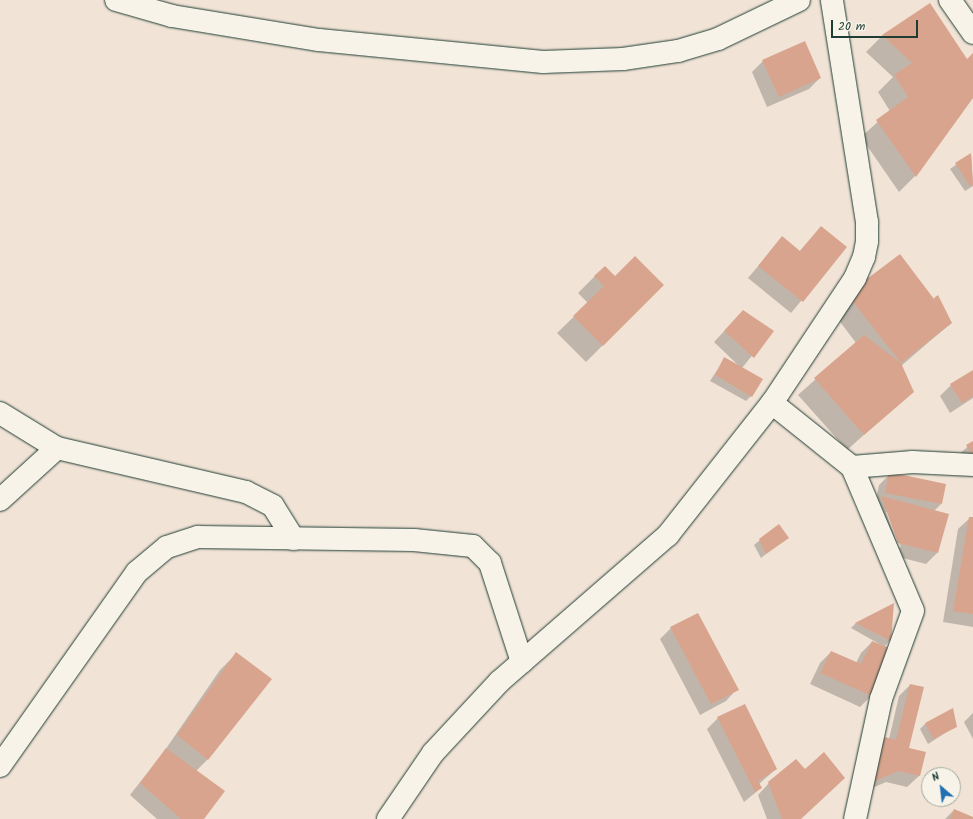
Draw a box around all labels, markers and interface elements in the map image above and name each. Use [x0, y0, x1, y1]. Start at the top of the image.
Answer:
scale bar [833, 12, 920, 38]
text: 20 m [838, 17, 865, 36]
north arrow [921, 767, 961, 807]
text: N [929, 768, 943, 787]

